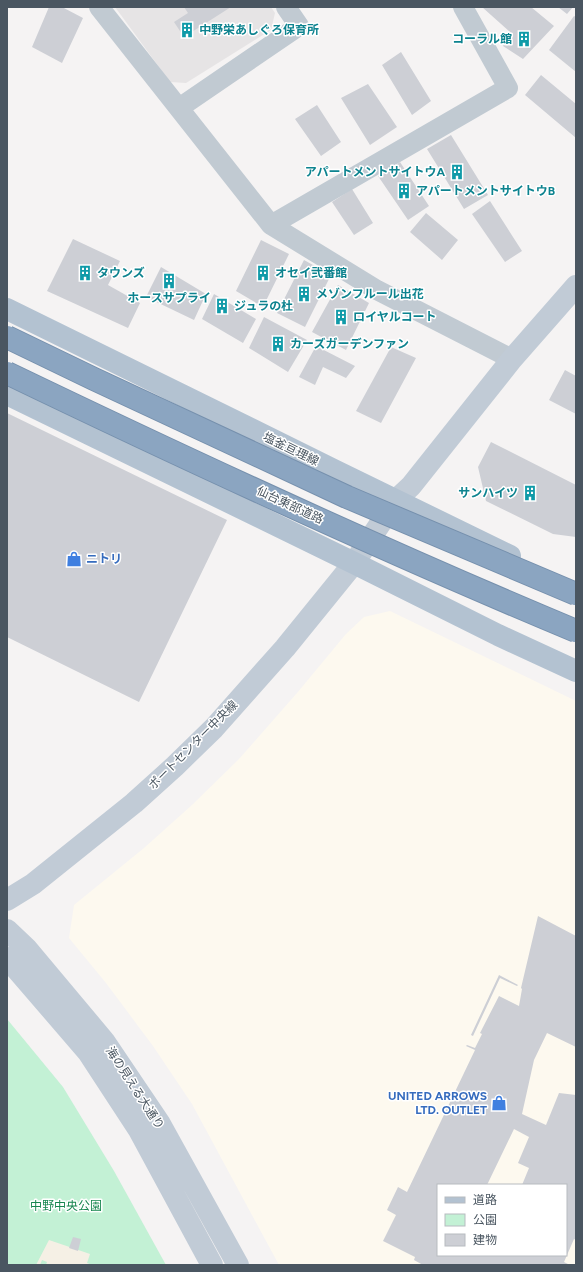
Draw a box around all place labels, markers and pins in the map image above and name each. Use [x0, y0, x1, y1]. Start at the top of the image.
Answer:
building icon: 中野栄あしぐろ保育所 [178, 21, 196, 39]
place label: 中野栄あしぐろ保育所 [199, 23, 319, 37]
building icon: コーラル館 [515, 30, 533, 48]
place label: コーラル館 [452, 32, 512, 46]
building icon: アパートメントサイトウA [448, 163, 466, 181]
place label: アパートメントサイトウA [305, 165, 445, 179]
building icon: アパートメントサイトウB [395, 182, 413, 200]
place label: アパートメントサイトウB [416, 184, 555, 198]
building icon: タウンズ [76, 264, 94, 282]
building icon: オセイ弐番館 [254, 264, 272, 282]
place label: タウンズ [97, 266, 145, 280]
place label: オセイ弐番館 [275, 266, 347, 280]
building icon: ホースサプライ [160, 272, 178, 290]
building icon: メゾンフルール出花 [295, 285, 313, 303]
place label: メゾンフルール出花 [316, 287, 424, 301]
place label: ホースサプライ [127, 291, 211, 305]
building icon: ジュラの杜 [213, 297, 231, 315]
place label: ジュラの杜 [234, 299, 293, 313]
building icon: ロイヤルコート [332, 308, 350, 326]
place label: ロイヤルコート [353, 310, 436, 324]
building icon: カーズガーデンファン [269, 335, 287, 353]
place label: カーズガーデンファン [290, 337, 409, 351]
building icon: サンハイツ [521, 484, 539, 502]
place label: サンハイツ [458, 486, 518, 500]
shop icon: ニトリ [65, 550, 83, 568]
place label: ニトリ [86, 552, 122, 566]
place label: UNITED ARROWS LTD. OUTLET [388, 1089, 487, 1117]
shop icon: UNITED ARROWS LTD. OUTLET [490, 1094, 508, 1112]

